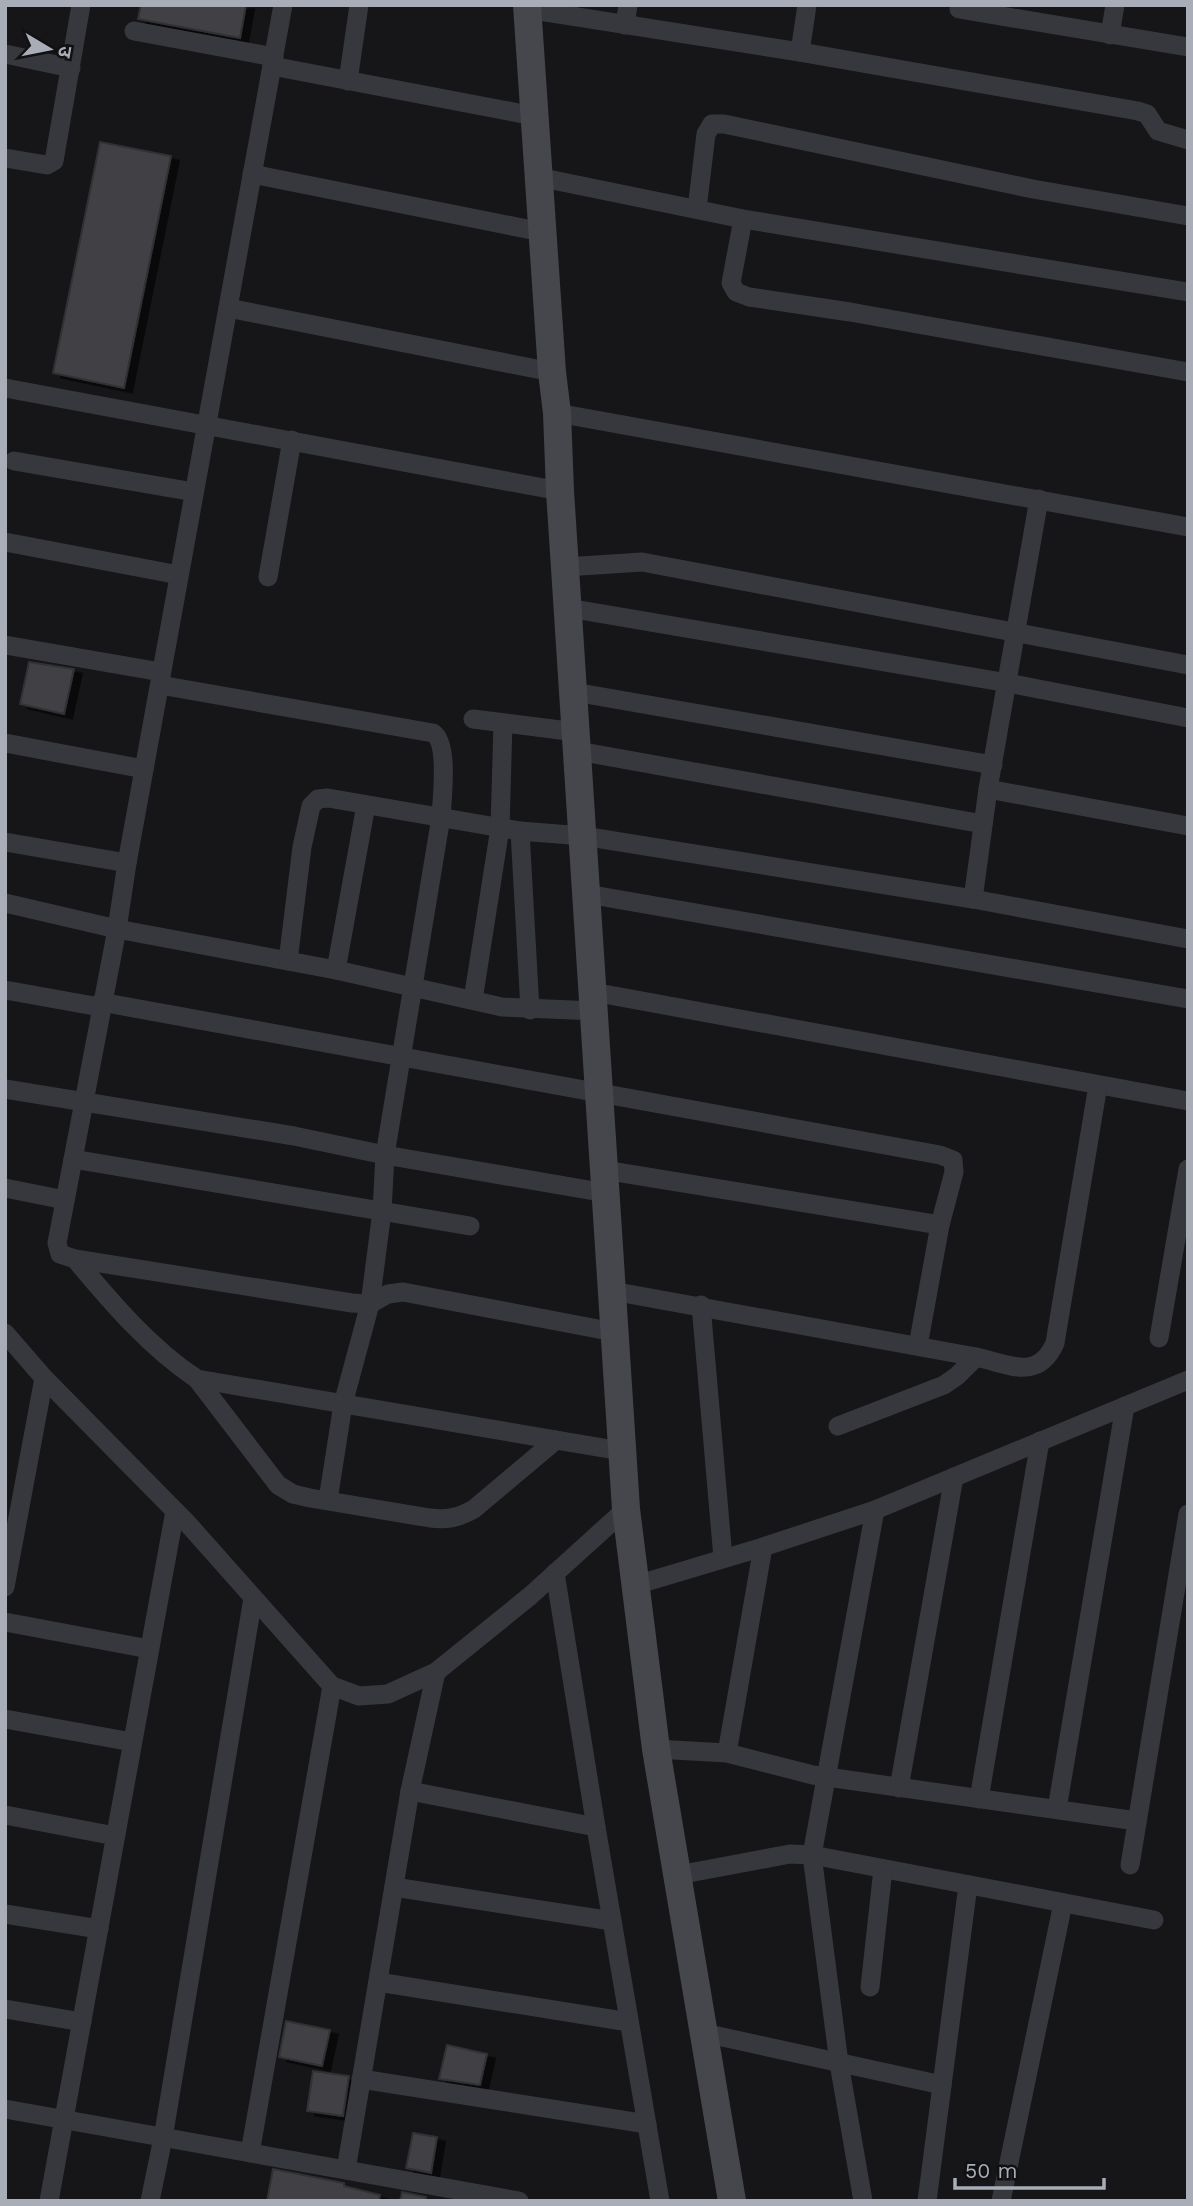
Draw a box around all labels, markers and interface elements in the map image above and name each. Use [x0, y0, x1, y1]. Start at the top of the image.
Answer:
north arrow [14, 14, 84, 84]
text: उ [53, 44, 78, 60]
scale bar [955, 2146, 1104, 2190]
text: 50 m [965, 2158, 1017, 2183]

